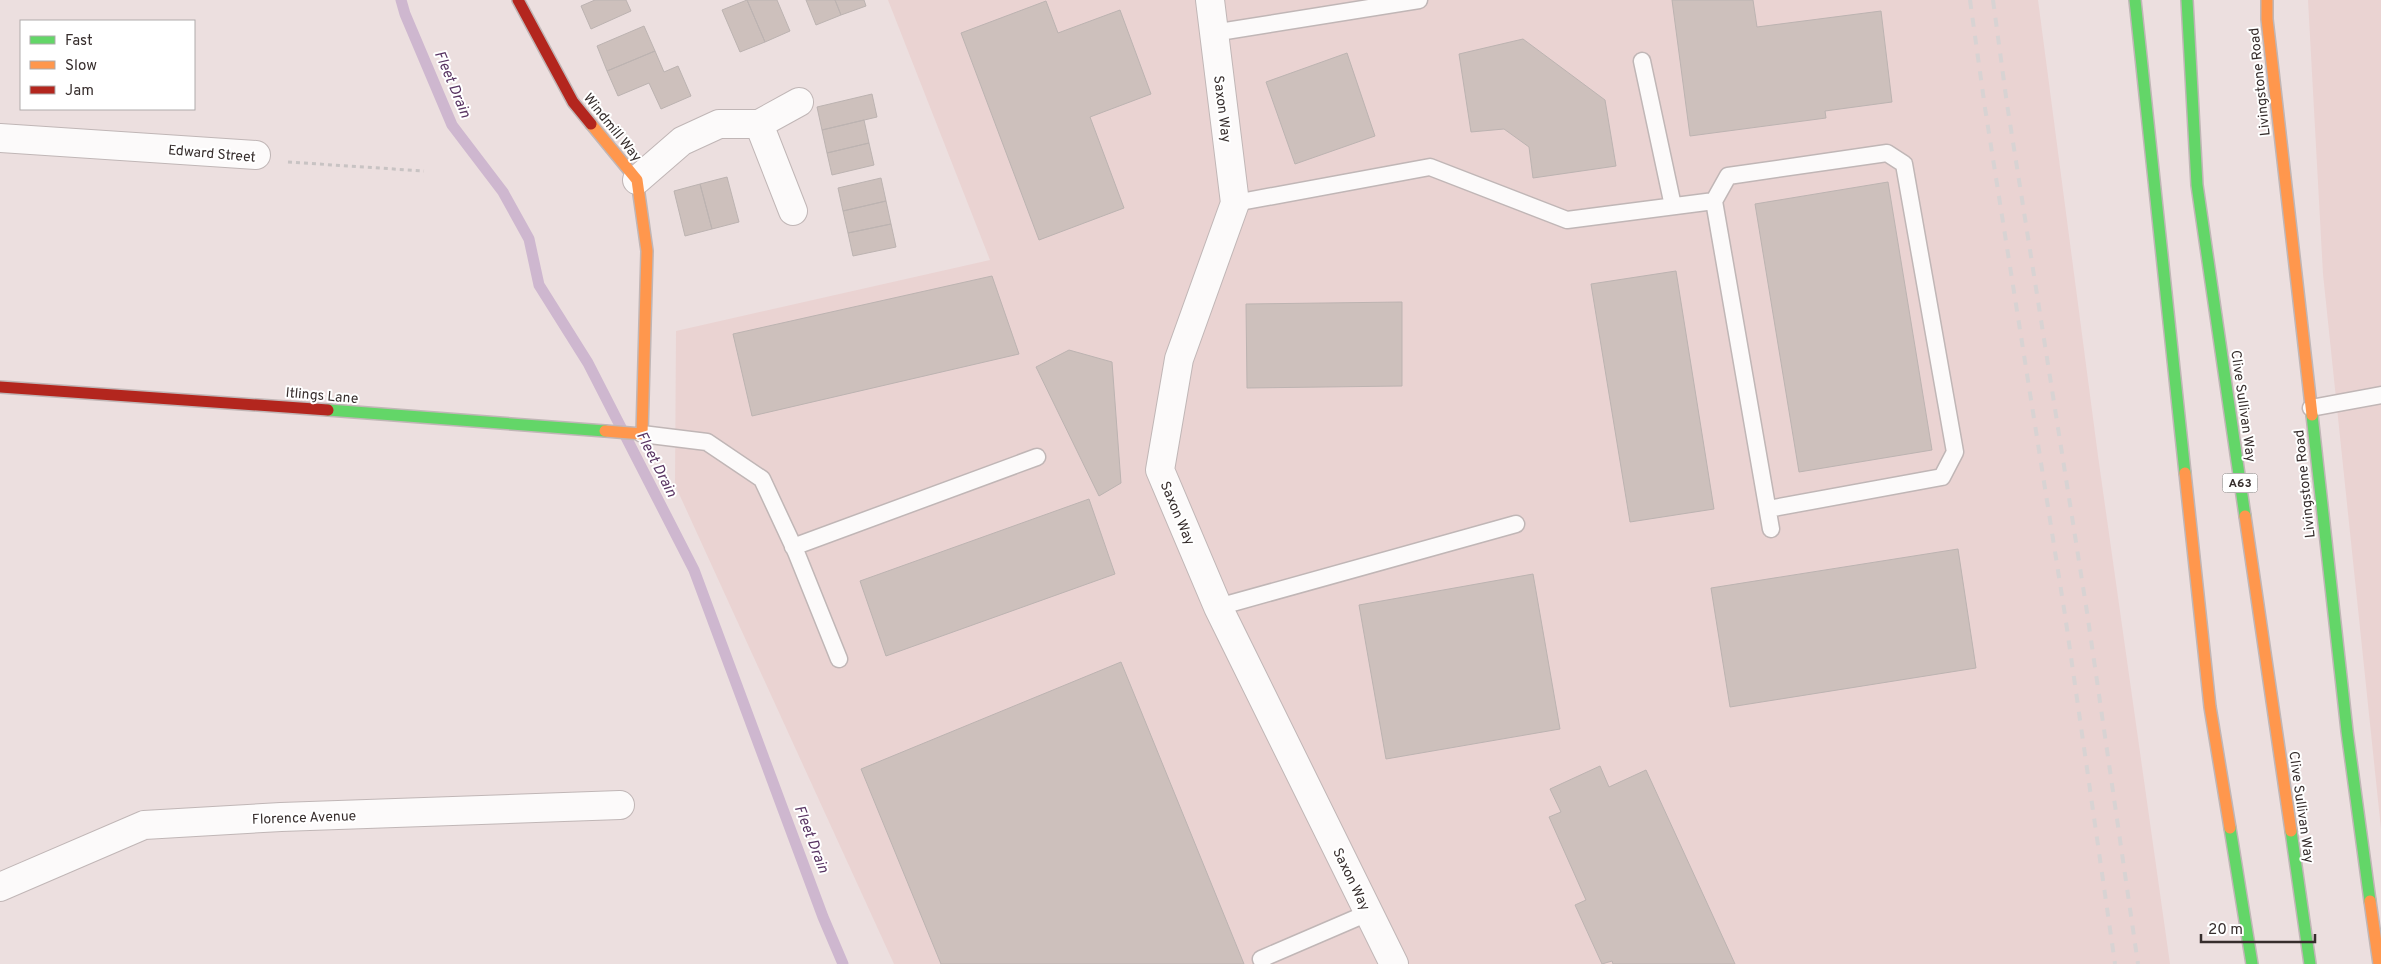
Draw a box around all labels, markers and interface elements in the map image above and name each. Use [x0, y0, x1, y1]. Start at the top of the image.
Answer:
legend [20, 20, 195, 110]
street label: Livingstone Road [2246, 27, 2275, 137]
text: Fast [65, 32, 93, 51]
water label: Fleet Drain [429, 48, 474, 121]
text: Slow [65, 57, 97, 76]
street label: Saxon Way [1209, 75, 1234, 144]
text: Jam [65, 82, 94, 101]
street label: Windmill Way [579, 90, 645, 166]
street label: Edward Street [167, 142, 256, 167]
street label: Clive Sullivan Way [2226, 349, 2259, 463]
street label: Itlings Lane [285, 385, 359, 408]
water label: Fleet Drain [631, 429, 680, 501]
street label: Livingstone Road [2291, 429, 2320, 539]
road number: A63 [2222, 473, 2258, 492]
street label: Saxon Way [1156, 479, 1198, 548]
street label: Clive Sullivan Way [2284, 750, 2317, 864]
water label: Fleet Drain [789, 803, 832, 876]
street label: Florence Avenue [252, 808, 356, 829]
street label: Saxon Way [1328, 846, 1373, 914]
scale bar [2201, 912, 2315, 944]
text: 20 m [2208, 921, 2243, 940]

